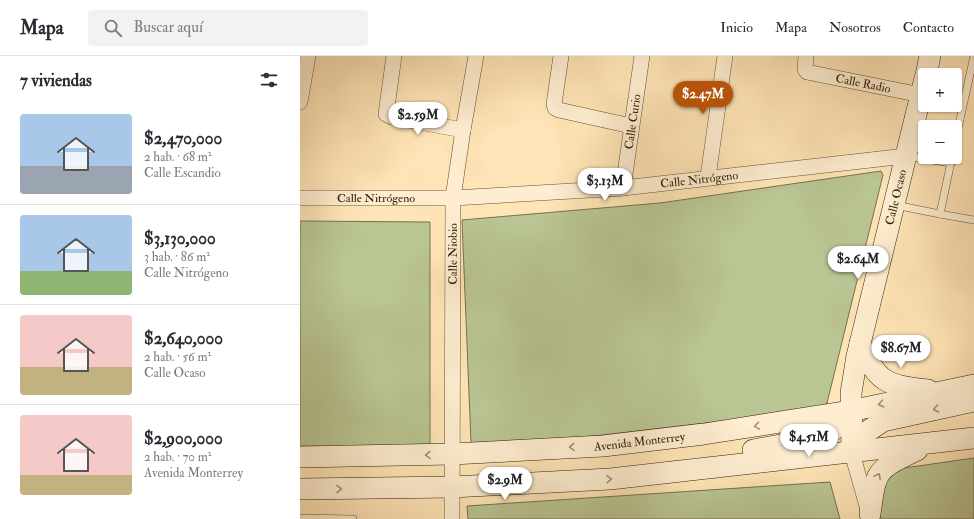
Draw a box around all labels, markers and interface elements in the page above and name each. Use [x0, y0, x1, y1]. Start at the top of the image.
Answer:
search box [88, 10, 368, 46]
text: Mapa [20, 16, 64, 40]
icon: search [102, 17, 124, 39]
text: Buscar aquí [134, 18, 203, 37]
text: Inicio [720, 19, 753, 36]
text: Mapa [775, 19, 807, 36]
text: Nosotros [829, 19, 881, 36]
text: Contacto [903, 19, 954, 36]
map controls [918, 68, 962, 164]
button: + [918, 68, 962, 112]
icon: filters [258, 69, 280, 91]
text: 7 viviendas [20, 70, 92, 91]
street label: Calle Radio [834, 71, 892, 97]
pin: $2.47M [670, 81, 736, 115]
text: $2.47M [682, 86, 724, 102]
street label: Calle Curio [622, 93, 644, 150]
pin: $2.59M [385, 102, 451, 136]
text: $2.59M [397, 107, 439, 123]
button: − [918, 120, 962, 164]
text: $2,470,000 [144, 128, 222, 149]
icon: home [52, 130, 100, 178]
text: 2 hab. · 68 m² [144, 149, 212, 165]
text: Calle Escandio [144, 165, 221, 181]
pin: $3.13M [572, 168, 638, 202]
street label: Calle Nitrógeno [660, 168, 739, 192]
street label: Calle Ocaso [882, 168, 910, 227]
text: $3.13M [586, 173, 624, 189]
street label: Calle Nitrógeno [337, 191, 415, 206]
street label: Calle Niobio [446, 223, 461, 285]
text: $3,130,000 [144, 228, 216, 249]
icon: home [52, 231, 100, 279]
pin: $2.64M [825, 246, 891, 280]
text: 3 hab. · 86 m² [144, 249, 210, 265]
text: $2.64M [837, 251, 879, 267]
text: Calle Nitrógeno [144, 265, 229, 281]
text: $2,640,000 [144, 328, 223, 349]
icon: home [52, 331, 100, 379]
pin: $8.67M [868, 335, 934, 369]
text: $8.67M [880, 340, 922, 356]
text: 2 hab. · 56 m² [144, 349, 211, 365]
text: Calle Ocaso [144, 365, 205, 381]
one-way arrow [878, 400, 884, 408]
one-way arrow [933, 405, 939, 413]
one-way arrow [753, 421, 760, 430]
pin: $4.51M [776, 424, 842, 458]
text: $2,900,000 [144, 428, 223, 449]
street label: Avenida Monterrey [593, 429, 687, 455]
text: $4.51M [789, 429, 829, 445]
icon: home [52, 431, 100, 479]
one-way arrow [569, 443, 575, 452]
text: 2 hab. · 70 m² [144, 449, 212, 465]
one-way arrow [425, 450, 431, 459]
text: Avenida Monterrey [144, 465, 243, 481]
pin: $2.9M [477, 467, 533, 501]
text: $2.9M [487, 472, 523, 488]
one-way arrow [873, 473, 881, 481]
one-way arrow [606, 475, 612, 484]
one-way arrow [336, 485, 342, 493]

